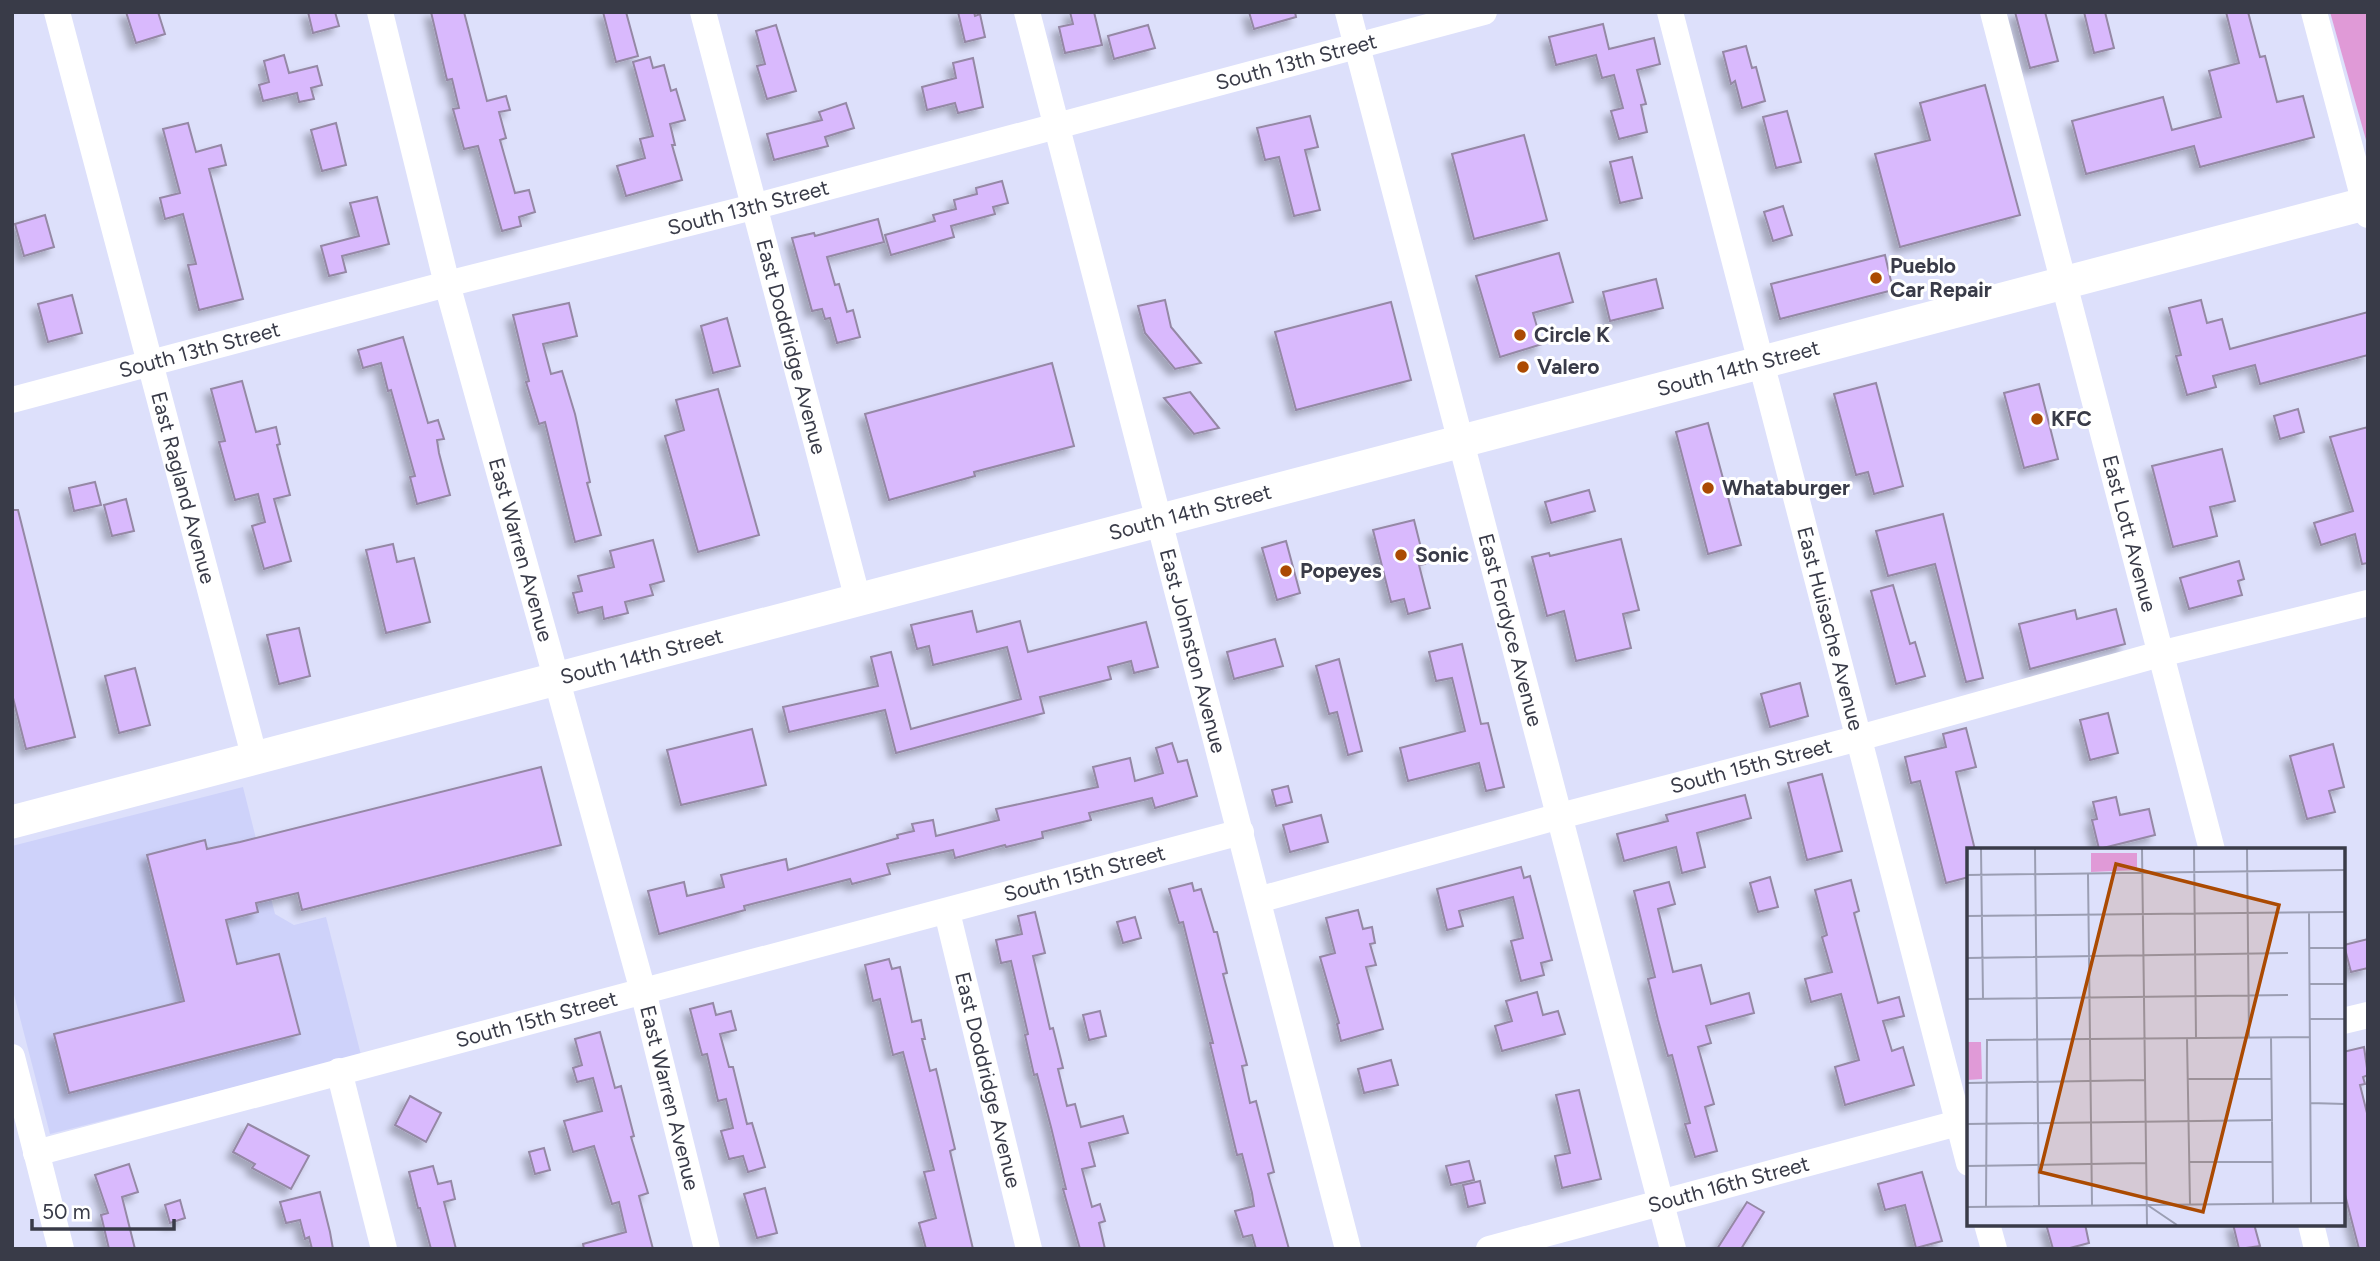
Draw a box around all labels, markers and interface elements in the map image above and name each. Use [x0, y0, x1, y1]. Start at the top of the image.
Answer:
street label: South 13th Street [1213, 28, 1379, 95]
street label: South 13th Street [665, 174, 832, 240]
street label: East Doddridge Avenue [751, 236, 832, 457]
place label: Pueblo Car Repair [1890, 253, 1992, 302]
marker: Pueblo Car Repair [1868, 270, 1884, 286]
street label: South 13th Street [116, 316, 283, 383]
place label: Circle K [1534, 322, 1610, 347]
marker: Circle K [1512, 327, 1528, 343]
street label: South 14th Street [1654, 335, 1822, 401]
place label: Valero [1537, 354, 1599, 379]
marker: Valero [1515, 359, 1531, 375]
street label: East Ragland Avenue [146, 389, 221, 586]
place label: KFC [2051, 406, 2092, 431]
marker: KFC [2029, 411, 2045, 427]
street label: East Lott Avenue [2097, 452, 2162, 615]
street label: East Warren Avenue [484, 455, 559, 644]
place label: Whataburger [1722, 475, 1850, 500]
street label: South 14th Street [1106, 479, 1274, 545]
marker: Whataburger [1700, 480, 1716, 496]
street label: East Huisache Avenue [1792, 524, 1869, 733]
street label: East Fordyce Avenue [1474, 531, 1548, 729]
place label: Sonic [1415, 542, 1469, 567]
street label: East Johnston Avenue [1155, 546, 1232, 756]
marker: Sonic [1393, 547, 1409, 563]
place label: Popeyes [1300, 558, 1382, 583]
marker: Popeyes [1278, 563, 1294, 579]
street label: South 14th Street [558, 623, 726, 689]
street label: South 15th Street [1667, 733, 1835, 799]
street label: South 15th Street [1001, 840, 1168, 907]
inset map [1967, 848, 2345, 1226]
street label: East Doddridge Avenue [950, 969, 1027, 1191]
street label: South 15th Street [453, 986, 620, 1053]
street label: East Warren Avenue [635, 1003, 705, 1193]
street label: South 16th Street [1645, 1151, 1812, 1218]
scale bar [32, 1188, 173, 1232]
text: 50 m [42, 1199, 91, 1224]

